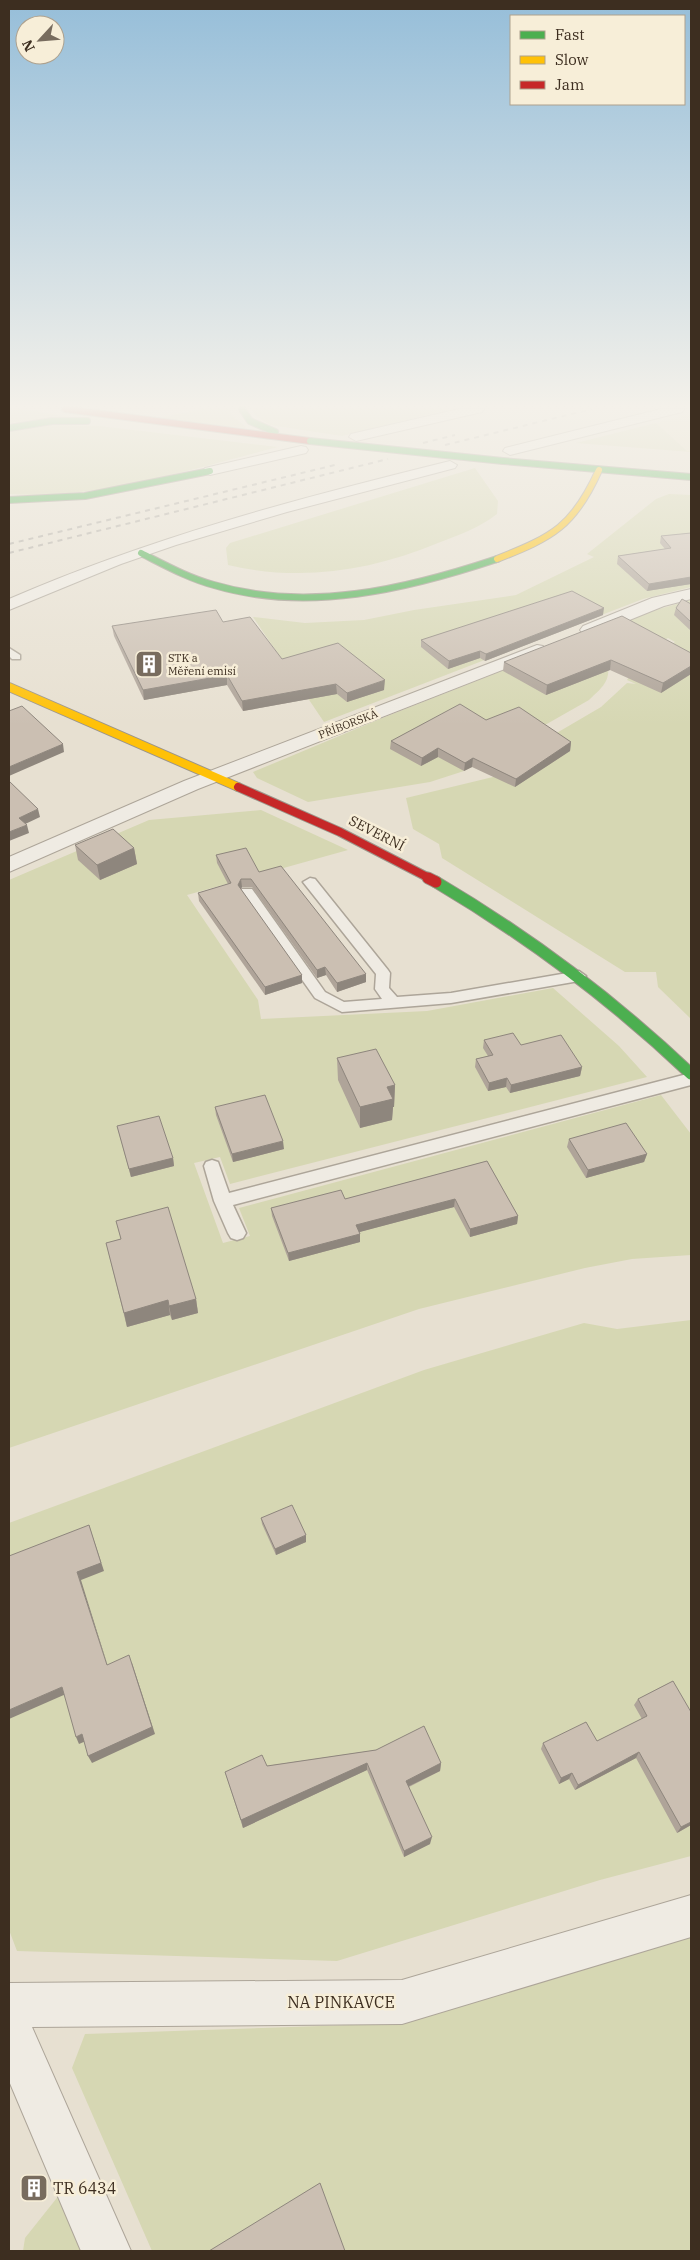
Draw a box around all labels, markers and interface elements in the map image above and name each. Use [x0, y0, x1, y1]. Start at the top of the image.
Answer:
north arrow [15, 15, 65, 65]
legend [510, 15, 685, 105]
text: Fast [555, 25, 585, 44]
text: N [18, 37, 39, 55]
text: Slow [555, 50, 589, 69]
text: Jam [555, 75, 584, 94]
building icon: STK a Měření emisí [134, 649, 164, 679]
place label: STK a Měření emisí [168, 651, 237, 678]
street label: PŘÍBORSKÁ [316, 706, 380, 742]
street label: SEVERNÍ [346, 810, 409, 855]
street label: NA PINKAVCE [287, 1992, 395, 2012]
building icon: TR 6434 [19, 2173, 49, 2203]
place label: TR 6434 [53, 2178, 116, 2198]

